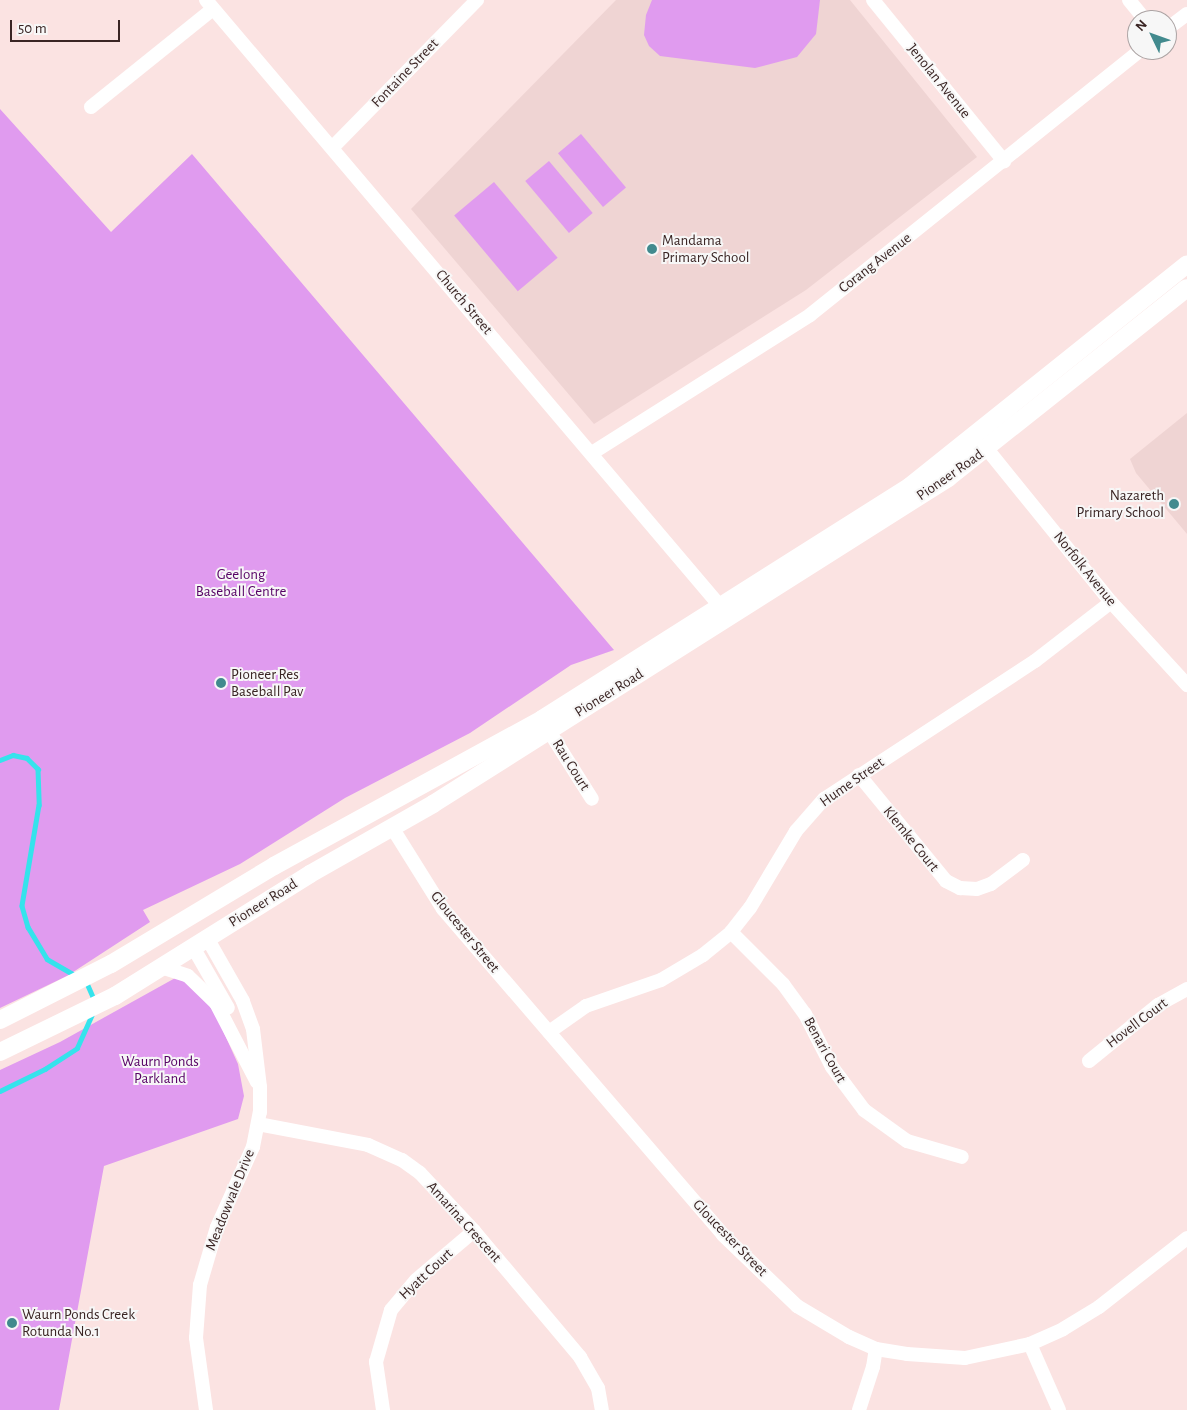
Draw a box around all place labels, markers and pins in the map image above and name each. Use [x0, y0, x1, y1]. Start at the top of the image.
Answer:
place label: Mandama Primary School [662, 231, 750, 266]
marker: Mandama Primary School [646, 243, 658, 255]
place label: Nazareth Primary School [1076, 486, 1164, 521]
marker: Nazareth Primary School [1168, 498, 1180, 510]
place label: Pioneer Res Baseball Pav [231, 665, 303, 700]
marker: Pioneer Res Baseball Pav [215, 677, 227, 689]
place label: Waurn Ponds Creek Rotunda No.1 [22, 1305, 135, 1340]
marker: Waurn Ponds Creek Rotunda No.1 [6, 1317, 18, 1329]

